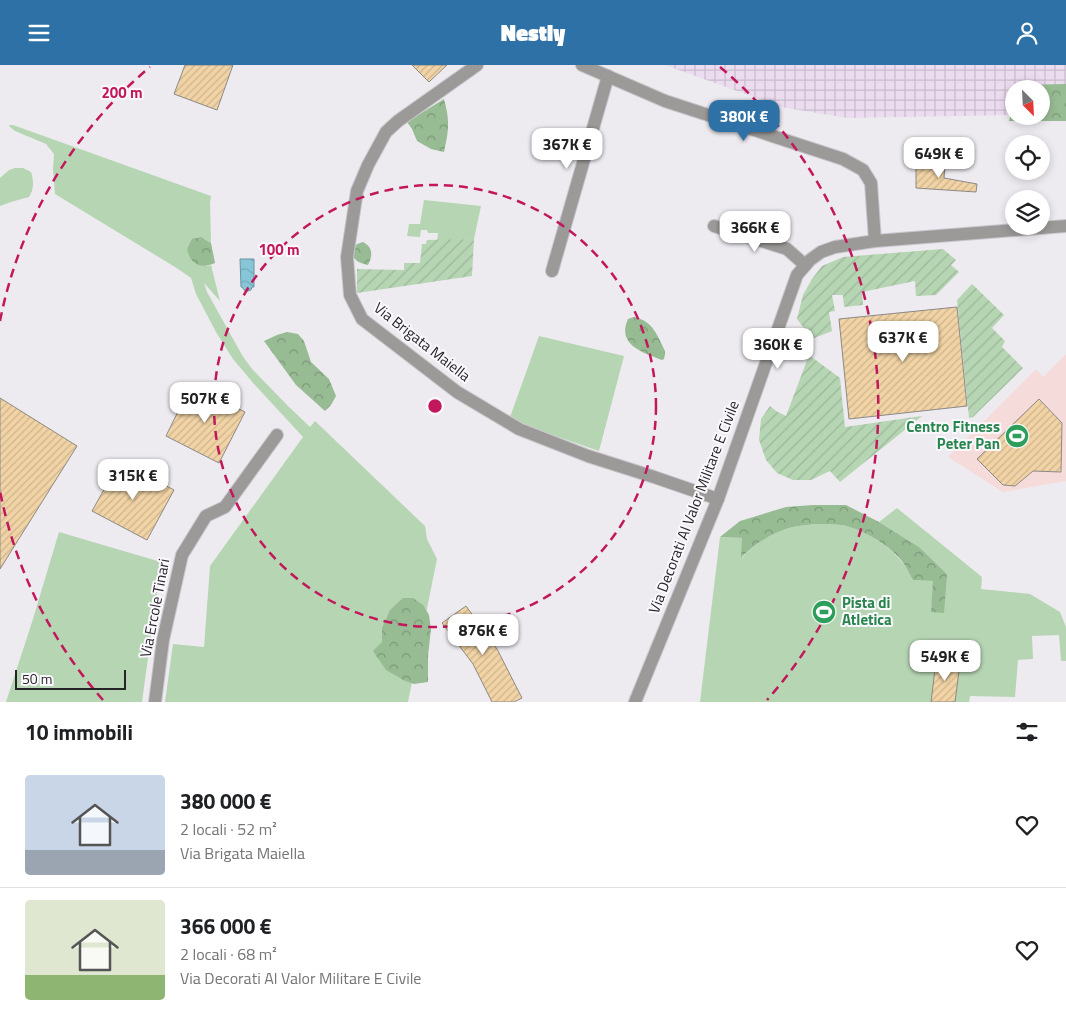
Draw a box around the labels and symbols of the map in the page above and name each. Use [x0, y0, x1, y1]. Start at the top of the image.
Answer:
north arrow [1005, 80, 1050, 125]
text: 200 m [101, 81, 143, 104]
pin: 380K € [703, 99, 785, 142]
pin: 367K € [526, 127, 608, 170]
pin: 649K € [898, 137, 980, 179]
pin: 366K € [714, 211, 796, 253]
text: 100 m [258, 238, 300, 261]
street label: Via Brigata Maiella [369, 296, 476, 387]
pin: 637K € [862, 321, 944, 363]
pin: 360K € [737, 327, 819, 370]
pin: 507K € [164, 381, 246, 424]
centre of rings [426, 397, 444, 415]
street label: Via Decorati Al Valor Militare E Civile [642, 397, 745, 617]
place label: Centro Fitness Peter Pan [906, 415, 1000, 455]
sports icon: Centro Fitness Peter Pan [1004, 423, 1030, 449]
pin: 315K € [92, 459, 174, 501]
street label: Via Ercole Tinari [134, 557, 175, 659]
place label: Pista di Atletica [842, 591, 892, 631]
sports icon: Pista di Atletica [811, 599, 837, 625]
pin: 876K € [442, 613, 524, 656]
pin: 549K € [904, 639, 986, 682]
scale bar [15, 667, 126, 690]

